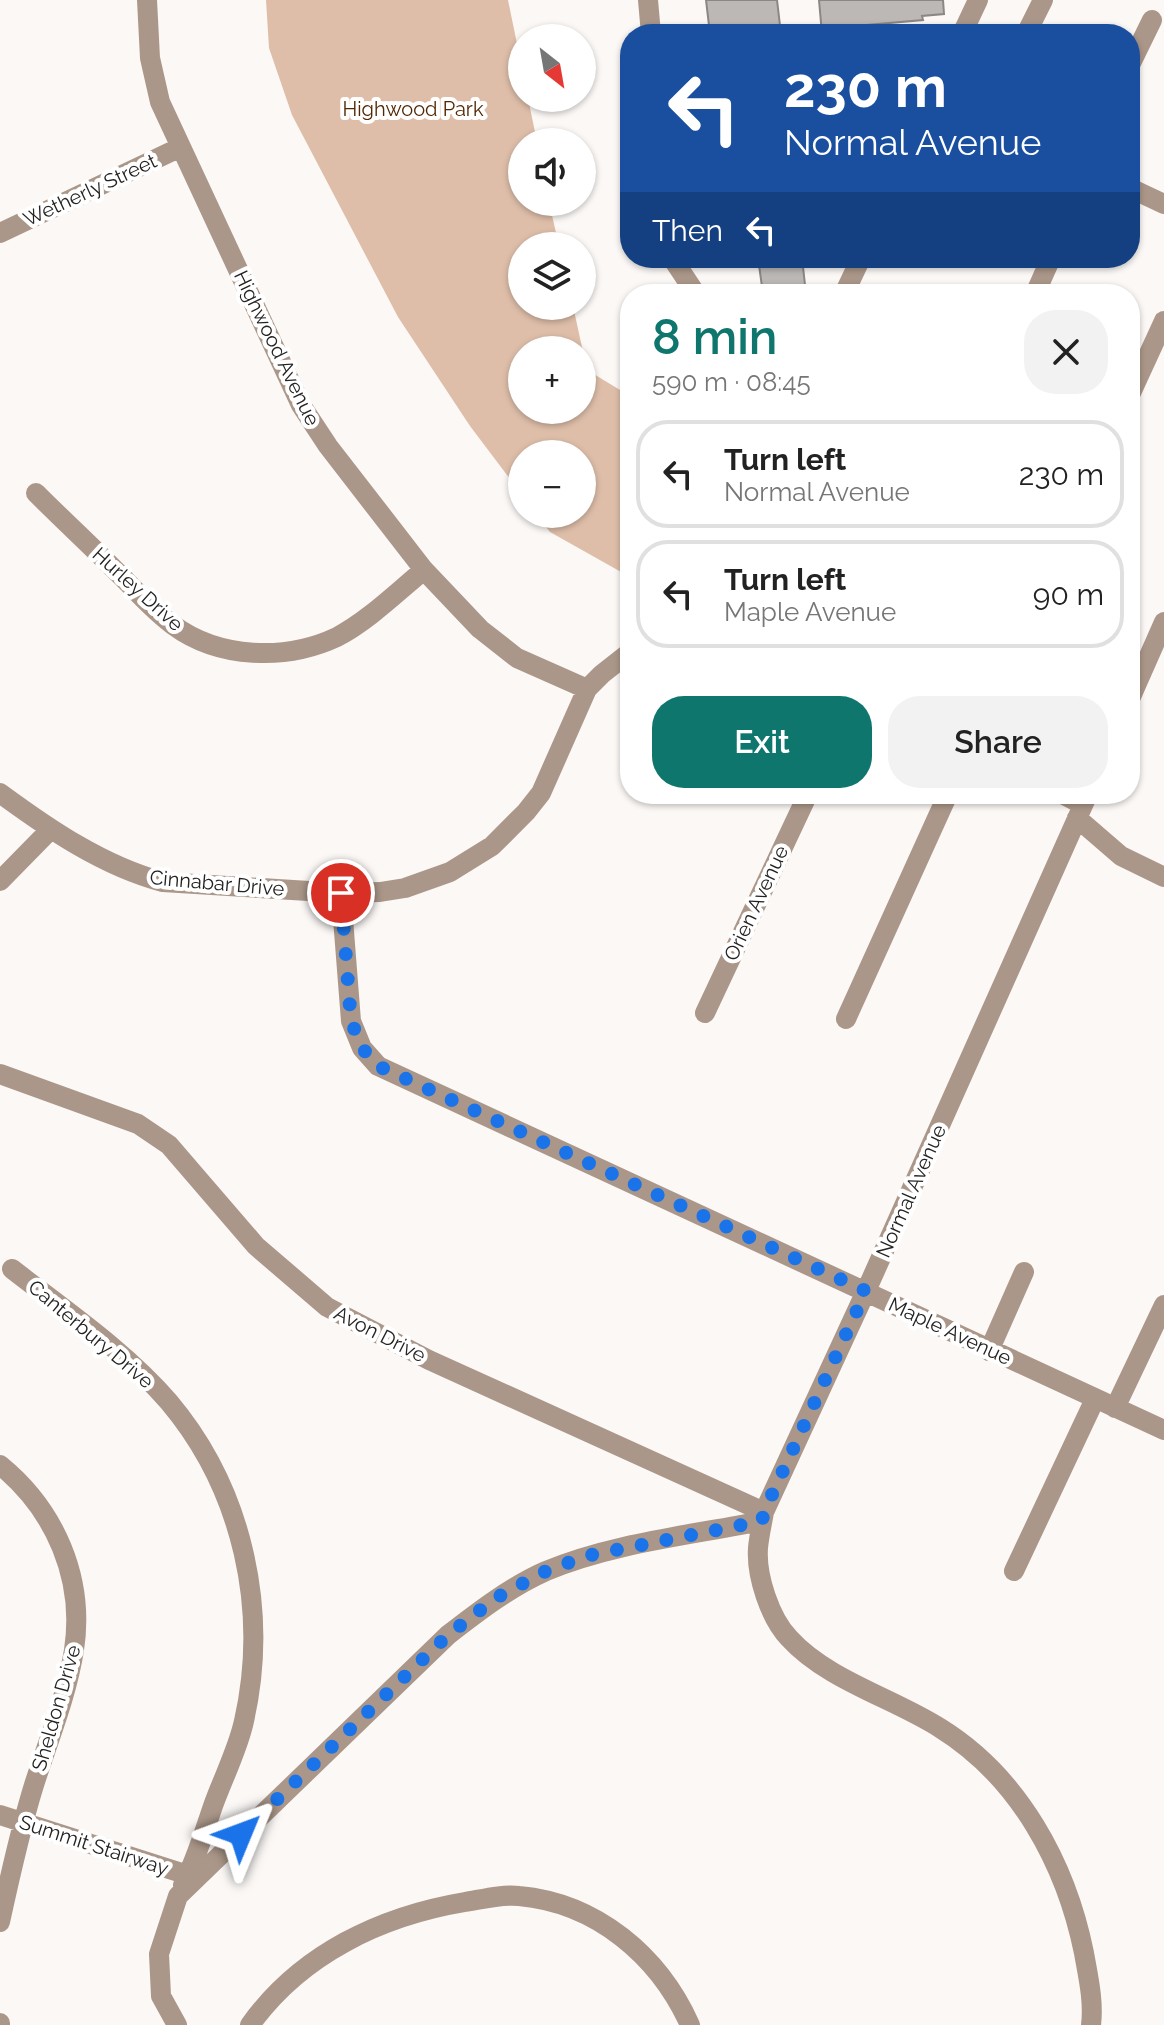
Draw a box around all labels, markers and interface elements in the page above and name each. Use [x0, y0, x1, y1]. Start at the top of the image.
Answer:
north arrow [508, 24, 596, 112]
map controls [508, 24, 596, 528]
text: 230 m [784, 54, 947, 120]
icon: left [652, 56, 756, 160]
park label: Highwood Park [343, 97, 484, 121]
text: Normal Avenue [784, 121, 1041, 163]
button: sound [508, 128, 596, 216]
street label: Wetherly Street [20, 149, 161, 231]
icon: left [739, 208, 783, 252]
text: Then [652, 213, 723, 248]
button: layers [508, 232, 596, 320]
street label: Highwood Avenue [229, 266, 325, 430]
text: 8 min [652, 309, 777, 365]
button: close [1024, 310, 1108, 394]
button: + [508, 336, 596, 424]
text: 590 m · 08:45 [652, 367, 811, 397]
button: − [508, 440, 596, 528]
text: Turn left [724, 442, 846, 477]
icon: left [656, 452, 700, 496]
text: 230 m [1019, 457, 1104, 492]
text: Normal Avenue [724, 477, 910, 507]
street label: Hurley Drive [88, 542, 188, 636]
text: Turn left [724, 562, 846, 597]
icon: left [656, 572, 700, 616]
text: 90 m [1033, 577, 1104, 612]
text: Maple Avenue [724, 597, 896, 627]
button: Exit [652, 696, 872, 788]
button: Share [888, 696, 1108, 788]
street label: Orien Avenue [719, 841, 793, 964]
pin [307, 859, 375, 927]
street label: Cinnabar Drive [149, 865, 286, 901]
icon: arrive [319, 871, 363, 915]
street label: Normal Avenue [871, 1121, 951, 1261]
street label: Canterbury Drive [24, 1275, 159, 1393]
street label: Maple Avenue [885, 1292, 1015, 1370]
street label: Avon Drive [330, 1301, 430, 1367]
street label: Sheldon Drive [27, 1642, 85, 1774]
position arrow [199, 1792, 283, 1876]
street label: Summit Stairway [16, 1810, 172, 1880]

